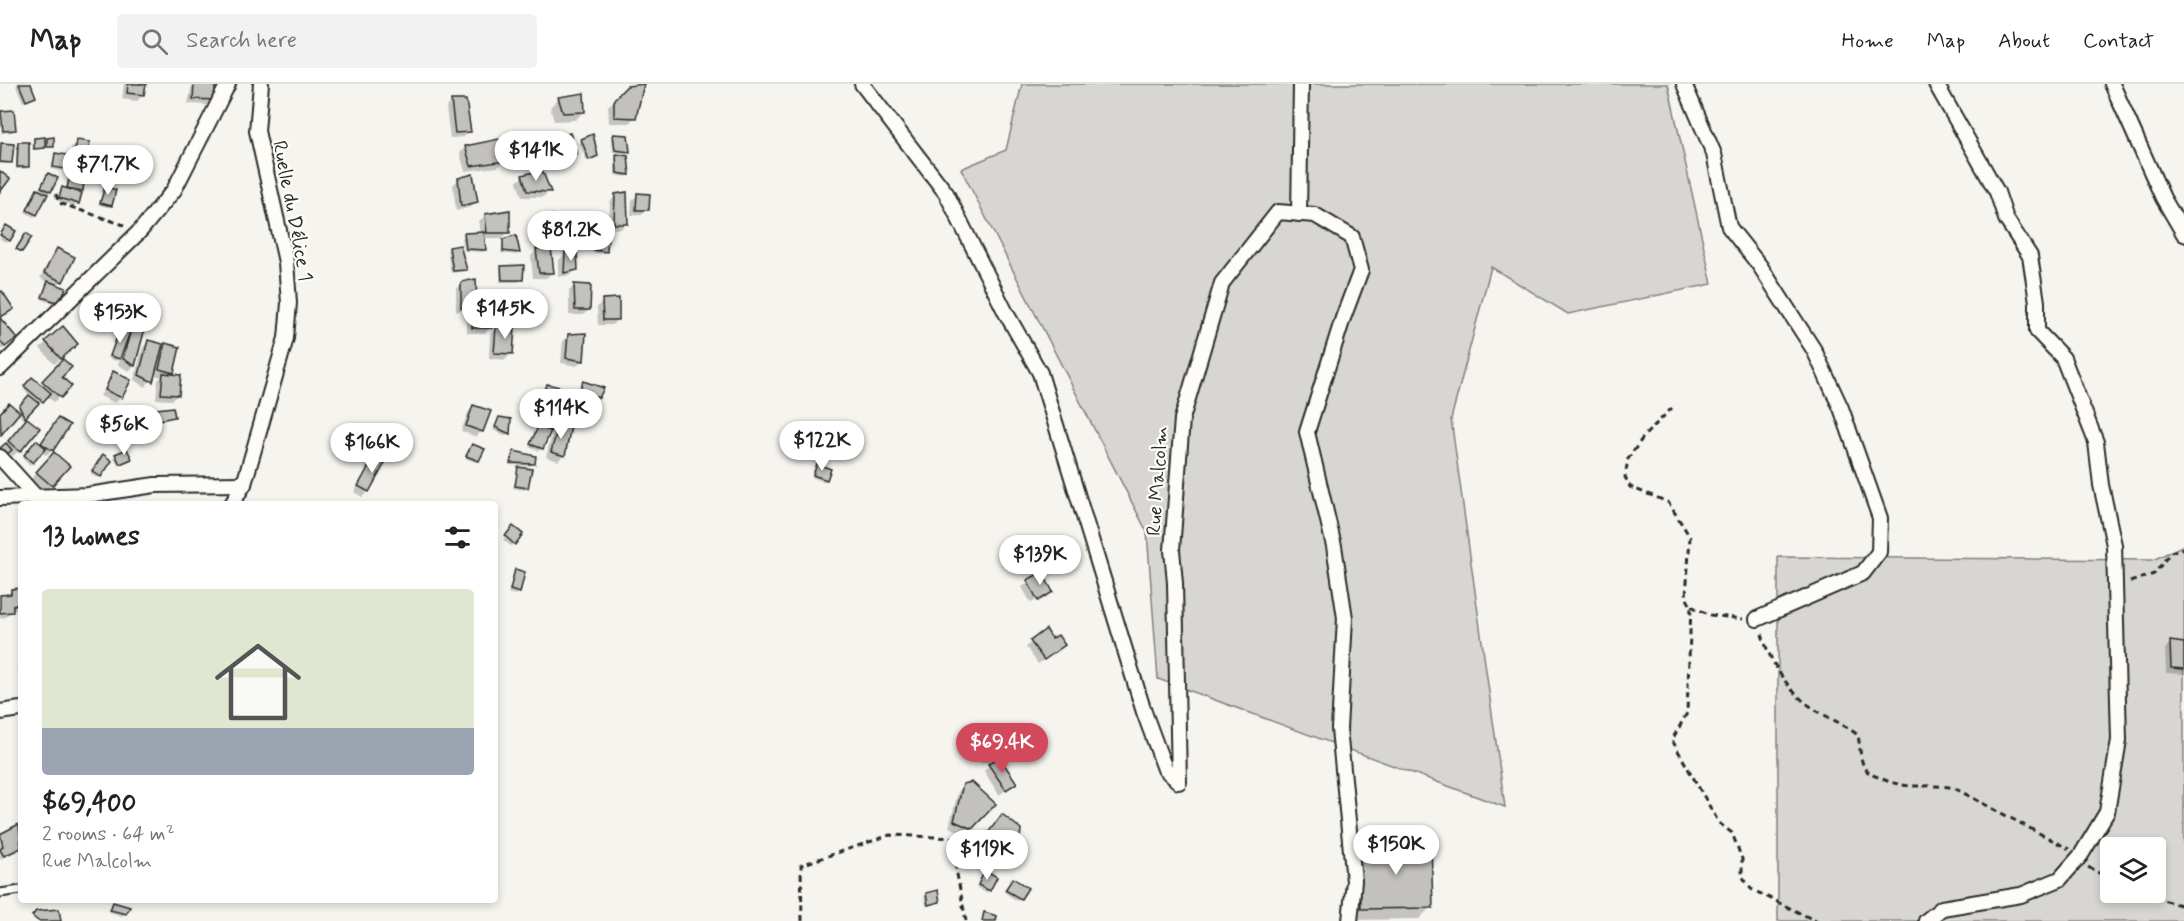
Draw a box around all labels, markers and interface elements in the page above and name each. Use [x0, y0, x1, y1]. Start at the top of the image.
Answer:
search box [117, 14, 537, 68]
text: Map [30, 23, 81, 60]
icon: search [138, 25, 171, 58]
text: Search here [186, 27, 297, 55]
text: Home [1842, 27, 1894, 55]
text: Map [1927, 27, 1965, 55]
text: About [1998, 27, 2050, 55]
text: Contact [2083, 27, 2154, 55]
pin: $141K [494, 131, 578, 182]
text: $141K [509, 137, 563, 164]
street label: Ruelle du Délice 1 [265, 138, 319, 284]
pin: $71.7K [59, 145, 157, 196]
text: $71.7K [77, 151, 139, 178]
pin: $81.2K [522, 211, 620, 262]
text: $81.2K [541, 217, 601, 244]
pin: $145K [463, 289, 547, 340]
pin: $153K [78, 293, 162, 344]
text: $145K [476, 295, 534, 322]
text: $153K [93, 299, 147, 326]
pin: $114K [519, 389, 603, 440]
text: $114K [533, 395, 589, 422]
pin: $56K [88, 405, 160, 456]
text: $56K [100, 411, 148, 438]
pin: $122K [780, 421, 864, 472]
pin: $166K [330, 423, 414, 474]
street label: Rue Malcolm [1141, 425, 1175, 537]
text: $122K [793, 427, 851, 454]
text: $166K [344, 429, 400, 456]
text: 13 homes [42, 520, 140, 554]
icon: filters [441, 521, 474, 554]
pin: $139K [998, 535, 1082, 586]
text: $139K [1013, 541, 1067, 568]
icon: home [204, 628, 312, 736]
pin: $69.4K [953, 723, 1051, 774]
text: $69.4K [970, 729, 1034, 756]
text: $69,400 [42, 787, 136, 821]
text: 2 rooms · 64 m² [42, 821, 175, 848]
pin: $150K [1354, 825, 1438, 876]
pin: $119K [945, 830, 1029, 881]
text: $150K [1367, 831, 1425, 858]
text: $119K [960, 836, 1014, 863]
map controls [2100, 837, 2166, 903]
button: layers [2100, 837, 2166, 903]
text: Rue Malcolm [42, 848, 152, 875]

